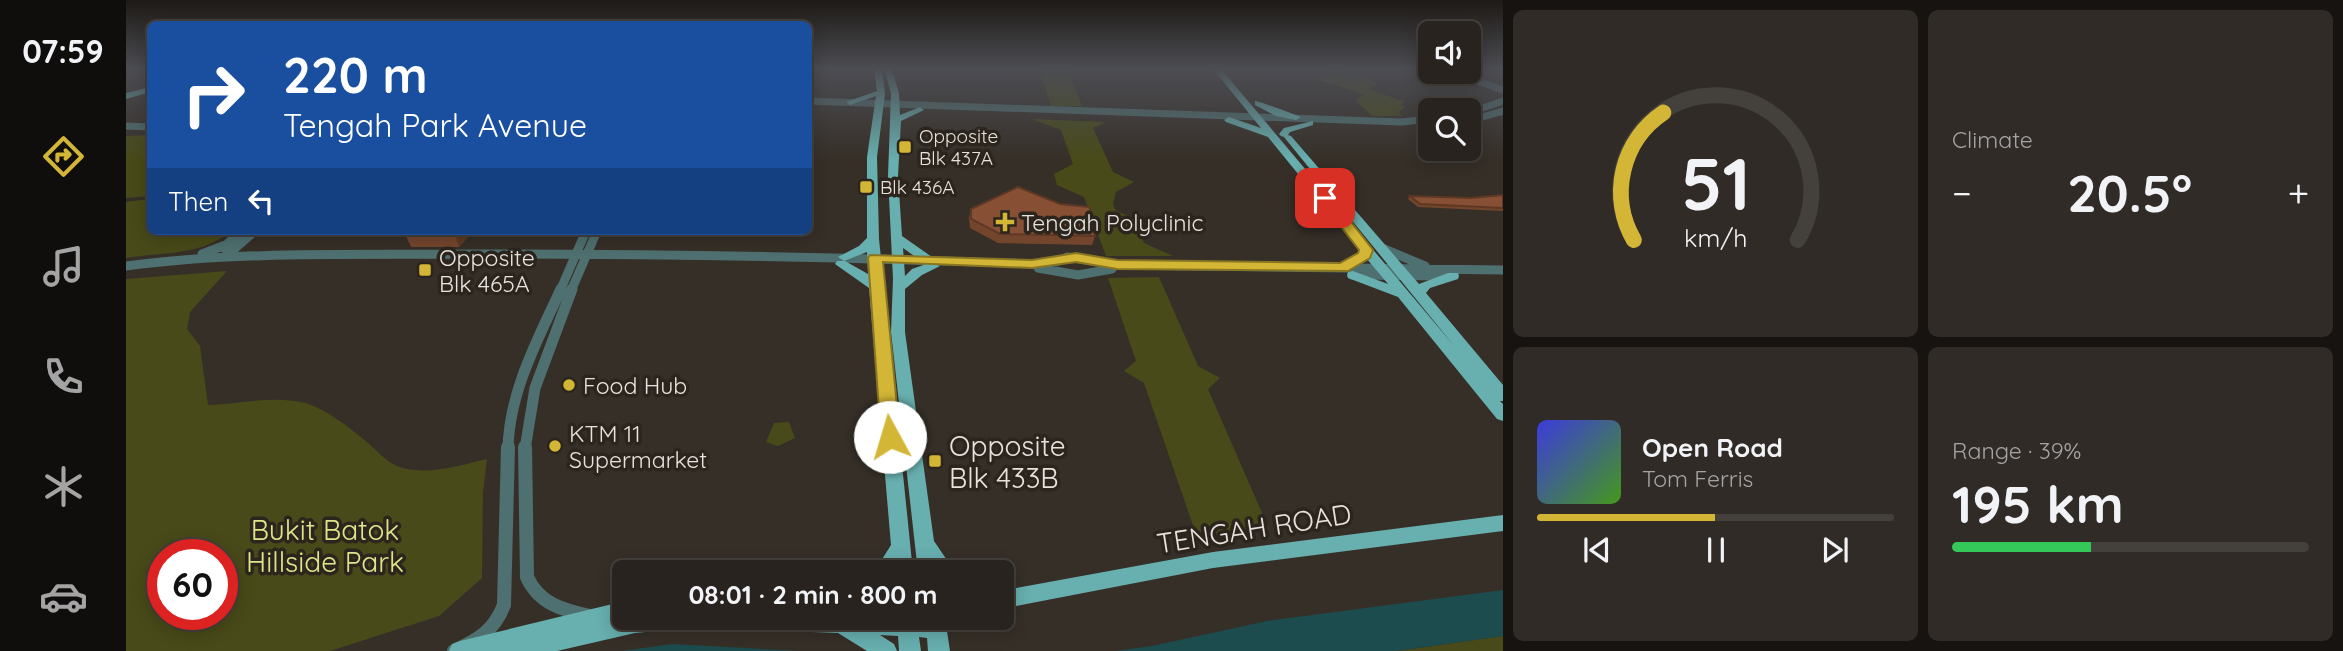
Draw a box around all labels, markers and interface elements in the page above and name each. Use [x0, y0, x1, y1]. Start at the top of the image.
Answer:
map controls [1418, 21, 1481, 161]
button: sound [1418, 21, 1481, 84]
text: 07:59 [22, 31, 104, 71]
text: 220 m [283, 44, 428, 105]
icon: right [168, 49, 259, 140]
button: search [1418, 98, 1481, 161]
text: Tengah Park Avenue [283, 105, 587, 145]
place label: Opposite Blk 437A [919, 124, 998, 170]
text: Climate [1952, 125, 2033, 154]
icon: directions [39, 132, 88, 181]
text: 51 [1680, 137, 1751, 228]
marker: Opposite Blk 437A [897, 139, 913, 155]
text: 20.5° [2067, 160, 2192, 225]
pin [1295, 168, 1355, 228]
text: − [1952, 169, 1972, 217]
text: + [2288, 169, 2309, 217]
place label: Blk 436A [880, 175, 955, 199]
marker: Blk 436A [858, 179, 874, 195]
icon: arrive [1306, 179, 1344, 217]
icon: left [242, 182, 280, 220]
text: Then [168, 185, 228, 218]
place label: Tengah Polyclinic [1021, 208, 1204, 237]
marker: Tengah Polyclinic [995, 212, 1015, 232]
text: km/h [1684, 221, 1747, 252]
icon: music [39, 242, 88, 291]
place label: Opposite Blk 465A [439, 243, 535, 298]
marker: Opposite Blk 465A [417, 262, 433, 278]
icon: phone [39, 352, 88, 401]
place label: Food Hub [583, 371, 687, 400]
marker: Food Hub [561, 377, 577, 393]
position arrow [853, 400, 927, 474]
place label: KTM 11 Supermarket [569, 419, 707, 474]
place label: Opposite Blk 433B [949, 428, 1066, 495]
text: Open Road [1642, 431, 1783, 464]
text: Range · 39% [1952, 436, 2081, 465]
marker: KTM 11 Supermarket [547, 438, 563, 454]
marker: Opposite Blk 433B [927, 453, 943, 469]
icon: climate [39, 462, 88, 511]
text: Tom Ferris [1642, 464, 1753, 493]
text: 195 km [1952, 471, 2124, 536]
street label: TENGAH ROAD [1154, 495, 1354, 561]
park label: Bukit Batok Hillside Park [246, 512, 404, 579]
icon: previous [1578, 531, 1616, 569]
icon: pause [1697, 531, 1735, 569]
icon: next [1816, 531, 1854, 569]
speed limit sign: 60 [147, 539, 238, 630]
icon: car [39, 572, 88, 621]
text: 08:01 · 2 min · 800 m [688, 578, 938, 611]

